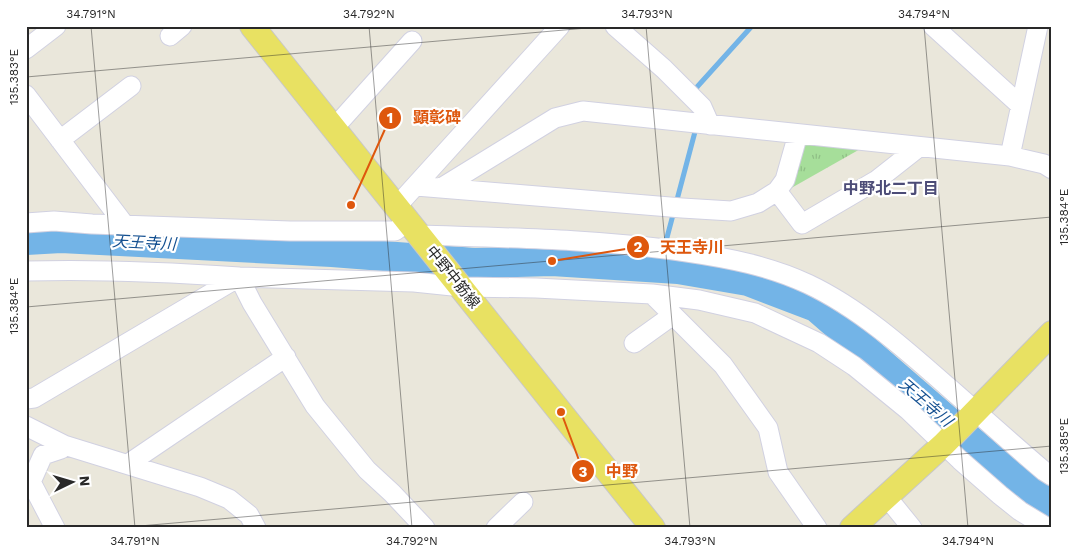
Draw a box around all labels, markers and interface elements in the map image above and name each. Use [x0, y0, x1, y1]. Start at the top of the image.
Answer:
text: 34.791°N [66, 7, 116, 21]
text: 34.792°N [343, 7, 395, 21]
text: 34.793°N [621, 7, 673, 21]
text: 34.794°N [898, 7, 950, 21]
text: 135.383°E [7, 49, 21, 105]
callout: 顕彰碑 [378, 102, 471, 133]
text: 顕彰碑 [413, 108, 461, 127]
text: 1 [387, 109, 393, 127]
district label: 中野北二丁目 [843, 179, 939, 198]
text: 135.384°E [1057, 188, 1071, 245]
water label: 天王寺川 [112, 231, 178, 254]
callout: 天王寺川 [625, 232, 734, 263]
text: 2 [634, 238, 643, 256]
text: 天王寺川 [660, 238, 724, 257]
street label: 中野中筋線 [422, 242, 484, 312]
text: 135.384°E [7, 277, 21, 334]
water label: 天王寺川 [895, 374, 958, 432]
text: 135.385°E [1057, 417, 1071, 474]
north arrow [48, 456, 98, 506]
callout: 中野 [571, 456, 648, 487]
text: 中野 [606, 462, 638, 481]
text: 3 [579, 463, 588, 481]
text: N [77, 475, 93, 487]
text: 34.791°N [110, 534, 160, 548]
text: 34.792°N [386, 534, 438, 548]
text: 34.793°N [664, 534, 716, 548]
text: 34.794°N [942, 534, 994, 548]

